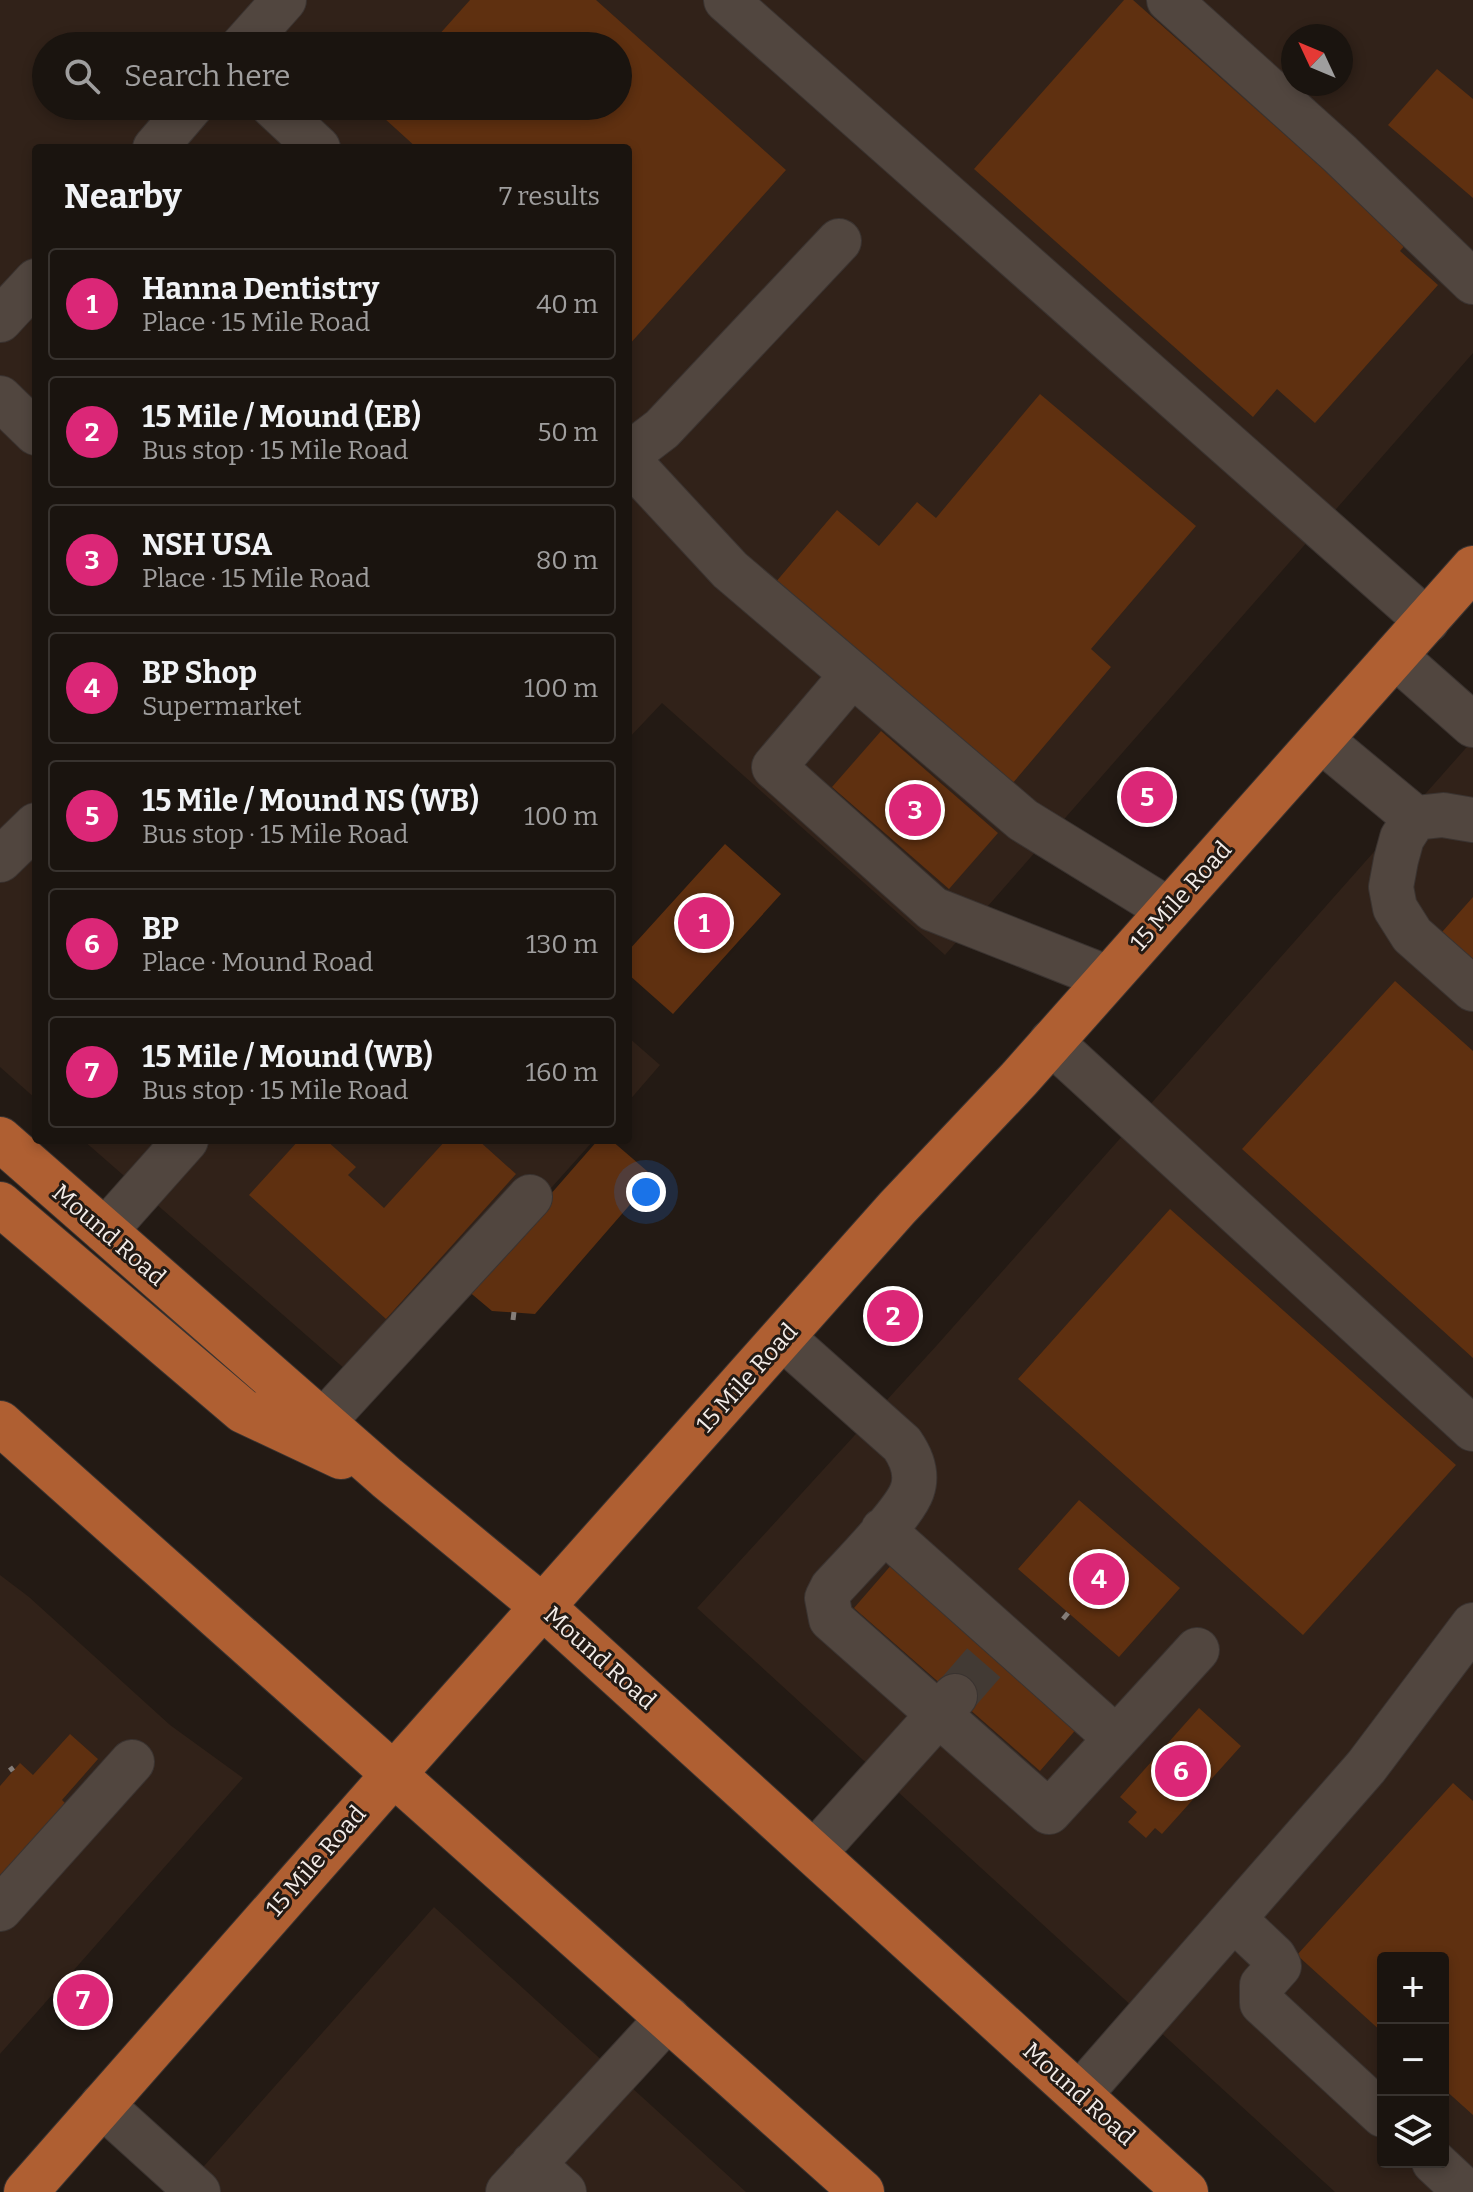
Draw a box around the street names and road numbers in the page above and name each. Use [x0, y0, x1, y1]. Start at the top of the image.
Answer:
street label: 15 Mile Road [1125, 836, 1237, 956]
street label: Mound Road [47, 1178, 171, 1292]
street label: 15 Mile Road [691, 1318, 803, 1438]
street label: Mound Road [538, 1601, 662, 1715]
street label: 15 Mile Road [260, 1800, 372, 1922]
street label: Mound Road [1017, 2037, 1141, 2151]

